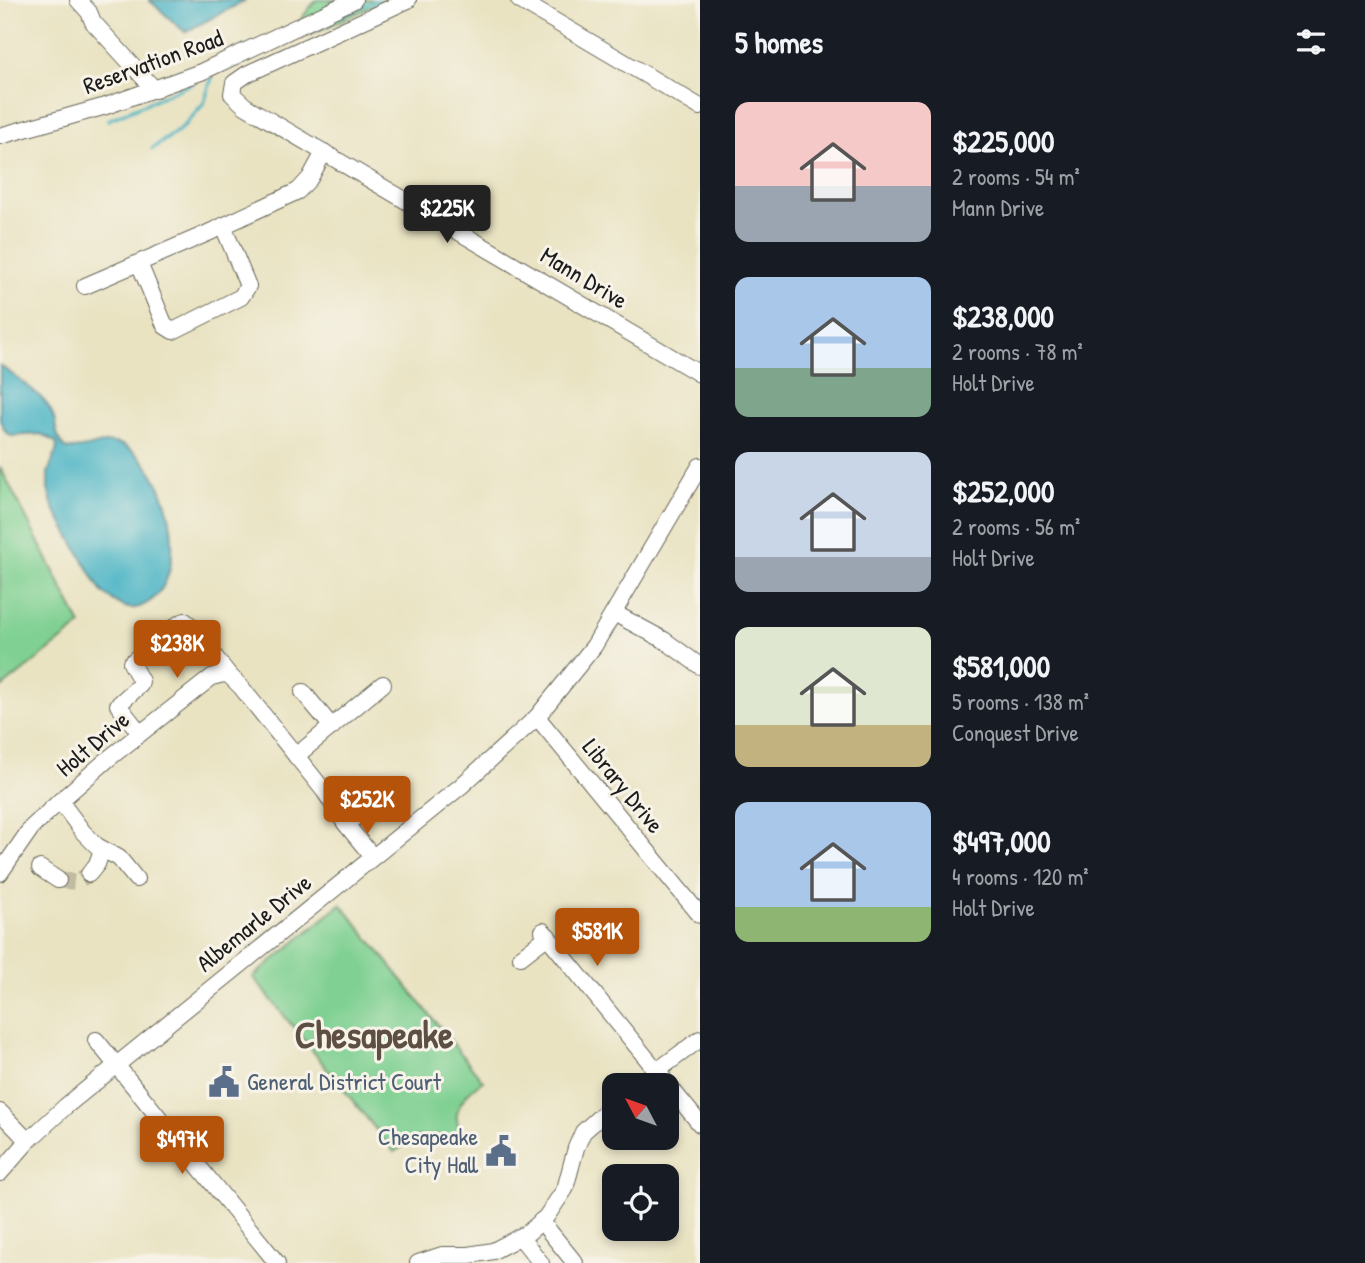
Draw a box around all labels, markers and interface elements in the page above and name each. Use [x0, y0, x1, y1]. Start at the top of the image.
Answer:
street label: Reservation Road [78, 21, 227, 101]
text: 5 homes [735, 22, 823, 62]
icon: filters [1292, 23, 1330, 61]
text: $225,000 [952, 121, 1054, 161]
icon: home [791, 130, 875, 214]
text: 2 rooms · 54 m² [952, 161, 1080, 192]
pin: $225K [398, 186, 496, 245]
text: $225K [420, 192, 474, 223]
text: Mann Drive [952, 192, 1044, 223]
street label: Mann Drive [535, 239, 634, 316]
text: $238,000 [952, 296, 1054, 336]
icon: home [791, 305, 875, 389]
text: 2 rooms · 78 m² [952, 336, 1083, 367]
text: Holt Drive [952, 367, 1035, 398]
text: $252,000 [952, 471, 1054, 511]
icon: home [791, 480, 875, 564]
text: 2 rooms · 56 m² [952, 511, 1080, 542]
text: Holt Drive [952, 542, 1035, 573]
pin: $238K [128, 620, 226, 680]
text: $238K [150, 627, 204, 658]
text: $581,000 [952, 646, 1050, 686]
icon: home [791, 655, 875, 739]
text: 5 rooms · 138 m² [952, 686, 1089, 717]
street label: Holt Drive [49, 703, 136, 783]
text: Conquest Drive [952, 717, 1079, 748]
street label: Library Drive [576, 731, 672, 840]
pin: $252K [318, 776, 416, 836]
text: $252K [340, 783, 394, 814]
text: $497,000 [952, 821, 1051, 861]
icon: home [791, 830, 875, 914]
text: 4 rooms · 120 m² [952, 861, 1089, 892]
street label: Albemarle Drive [189, 866, 318, 978]
text: Holt Drive [952, 892, 1035, 923]
pin: $581K [548, 908, 646, 968]
text: $581K [571, 915, 623, 946]
district label: Chesapeake [295, 1008, 453, 1061]
public building icon: General District Court [207, 1065, 241, 1099]
place label: General District Court [247, 1065, 442, 1097]
north arrow [602, 1073, 679, 1150]
map controls [602, 1073, 679, 1241]
pin: $497K [133, 1116, 231, 1176]
place label: Chesapeake City Hall [378, 1120, 479, 1180]
text: $497K [156, 1123, 208, 1154]
public building icon: Chesapeake City Hall [484, 1134, 518, 1168]
button: locate [602, 1164, 679, 1241]

